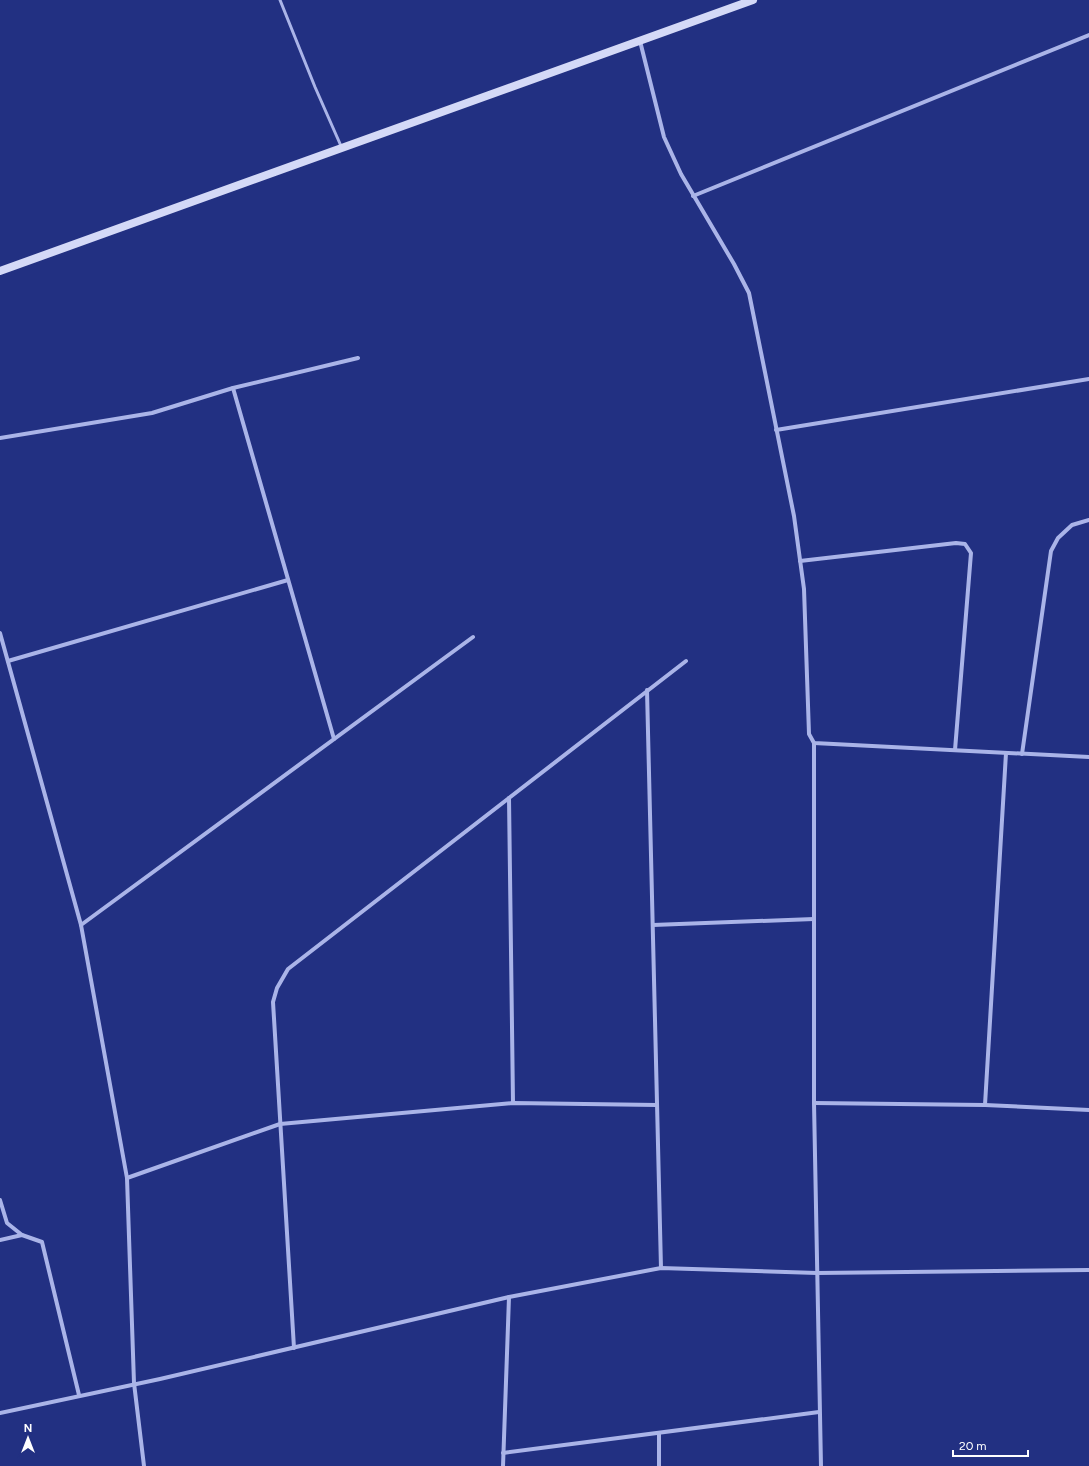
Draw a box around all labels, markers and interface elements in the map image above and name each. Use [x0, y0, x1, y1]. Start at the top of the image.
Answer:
north arrow [8, 1418, 48, 1458]
text: N [24, 1422, 32, 1435]
scale bar [953, 1432, 1028, 1458]
text: 20 m [959, 1439, 987, 1453]

